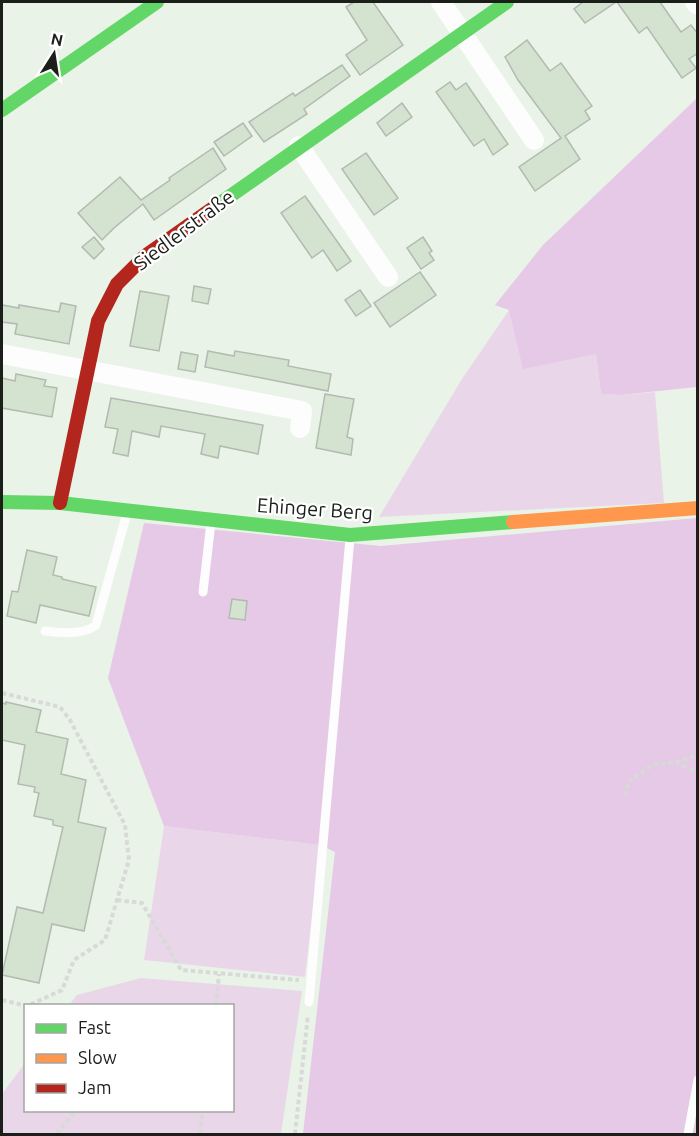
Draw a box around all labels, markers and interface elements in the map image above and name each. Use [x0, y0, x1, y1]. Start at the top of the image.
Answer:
north arrow [24, 24, 84, 84]
text: N [49, 29, 65, 49]
street label: Siedlerstraße [129, 184, 238, 275]
street label: Ehinger Berg [256, 493, 374, 524]
legend [24, 1004, 234, 1112]
text: Fast [78, 1017, 111, 1037]
text: Slow [78, 1047, 117, 1067]
text: Jam [78, 1077, 112, 1097]

